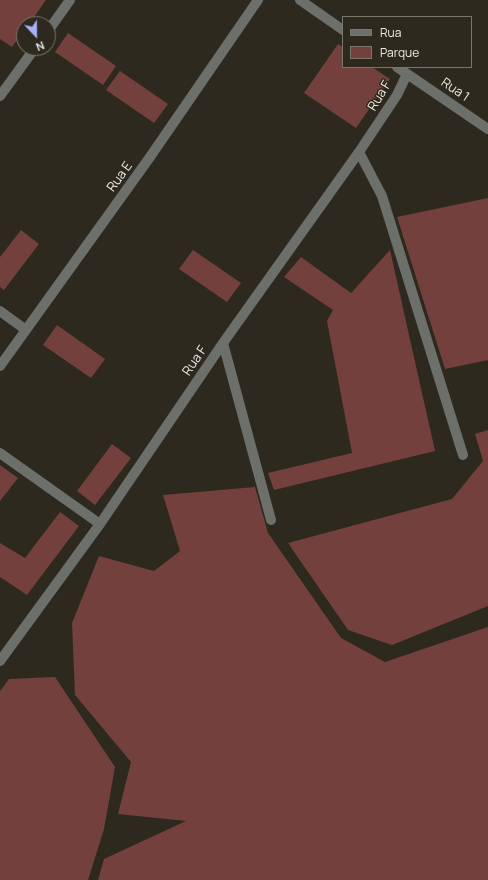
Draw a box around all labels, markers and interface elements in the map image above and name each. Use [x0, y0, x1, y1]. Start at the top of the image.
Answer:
north arrow [16, 16, 56, 56]
legend [342, 16, 472, 68]
text: Rua [380, 24, 401, 41]
text: N [34, 38, 47, 55]
text: Parque [380, 44, 419, 61]
street label: Rua 1 [438, 75, 472, 105]
street label: Rua F [365, 78, 395, 114]
street label: Rua E [104, 159, 136, 195]
street label: Rua F [180, 343, 210, 379]

